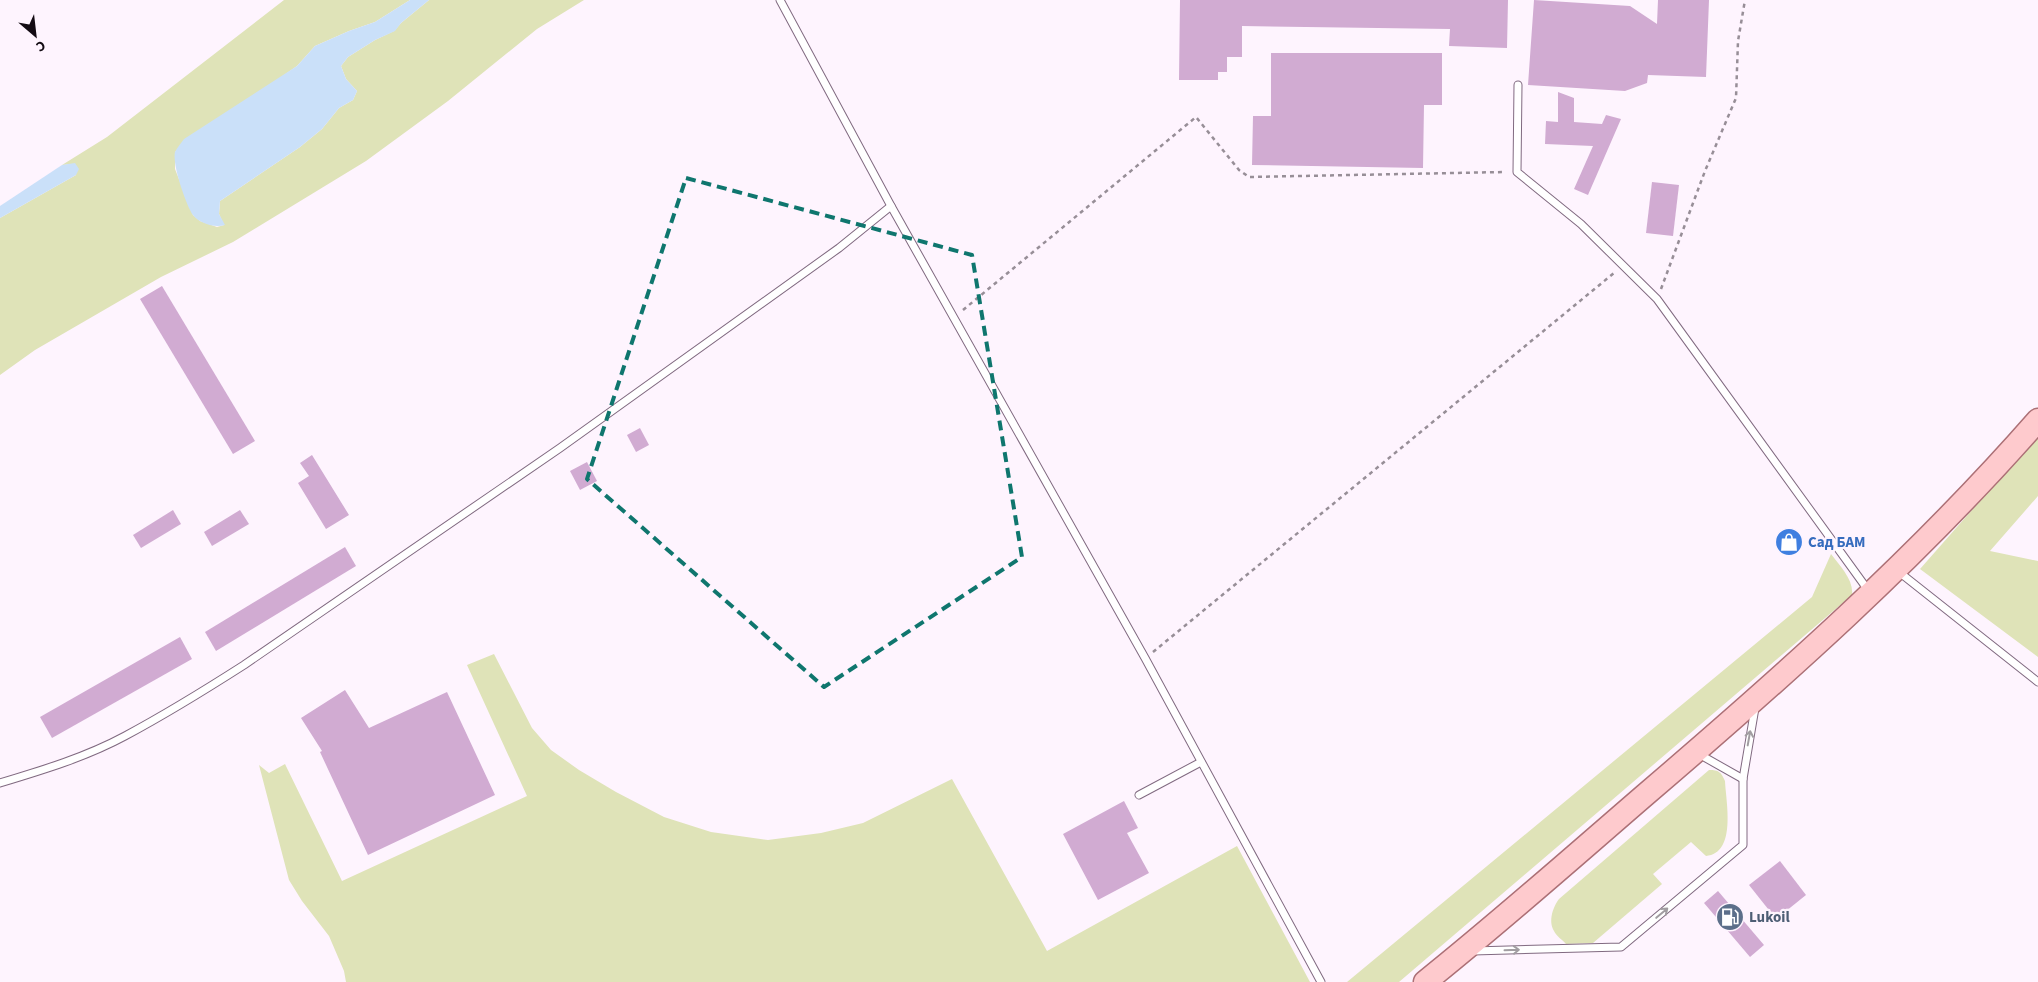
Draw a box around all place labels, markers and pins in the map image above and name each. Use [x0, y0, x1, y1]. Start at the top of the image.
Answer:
shop icon: Сад БАМ [1774, 527, 1804, 557]
place label: Сад БАМ [1808, 532, 1865, 553]
fuel station icon: Lukoil [1715, 902, 1745, 932]
place label: Lukoil [1749, 907, 1790, 928]

